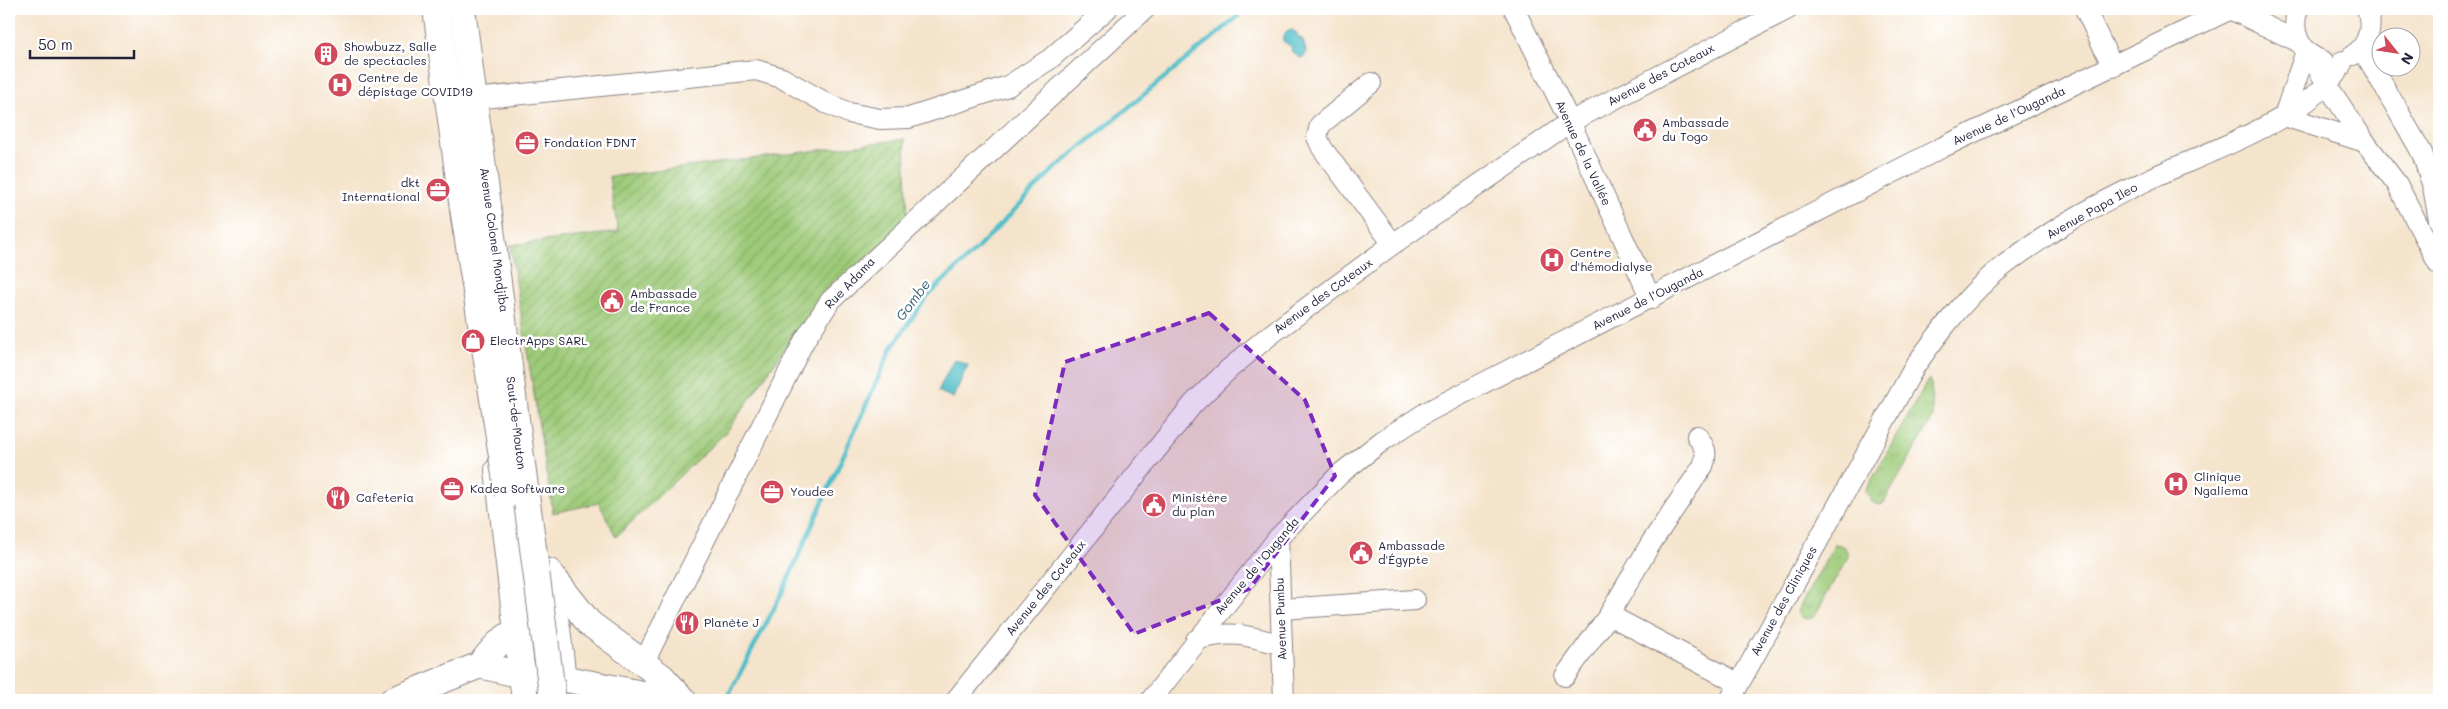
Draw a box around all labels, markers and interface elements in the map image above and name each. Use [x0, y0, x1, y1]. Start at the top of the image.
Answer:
scale bar [30, 28, 134, 60]
north arrow [2370, 28, 2420, 78]
text: 50 m [38, 34, 73, 54]
place label: Showbuzz, Salle de spectacles [344, 38, 437, 68]
street label: Avenue des Coteaux [1604, 39, 1717, 109]
building icon: Showbuzz, Salle de spectacles [313, 41, 339, 67]
text: N [2397, 49, 2419, 68]
place label: Centre de dépistage COVID19 [358, 69, 473, 99]
hospital icon: Centre de dépistage COVID19 [327, 72, 353, 98]
street label: Avenue de l’Ouganda [1950, 82, 2068, 148]
street label: Avenue de la Vallée [1552, 97, 1615, 208]
place label: Ambassade du Togo [1662, 114, 1729, 144]
public building icon: Ambassade du Togo [1632, 117, 1658, 143]
office icon: Fondation FDNT [514, 130, 540, 156]
place label: Fondation FDNT [544, 134, 637, 150]
street label: Avenue Colonel Mondjiba [477, 167, 513, 313]
place label: dkt International [342, 174, 420, 204]
office icon: dkt International [425, 177, 451, 203]
street label: Avenue Papa Ileo [2043, 178, 2140, 242]
place label: Centre d'hémodialyse [1570, 244, 1652, 274]
hospital icon: Centre d'hémodialyse [1539, 247, 1565, 273]
street label: Rue Adama [821, 253, 878, 312]
street label: Avenue des Coteaux [1270, 254, 1375, 337]
street label: Avenue de l’Ouganda [1589, 263, 1706, 333]
water label: Gombe [891, 275, 934, 324]
place label: Ambassade de France [630, 285, 697, 315]
public building icon: Ambassade de France [599, 288, 625, 314]
shop icon: ElectrApps SARL [460, 328, 486, 354]
place label: ElectrApps SARL [490, 332, 588, 348]
street label: Saut-de-Mouton [503, 375, 531, 470]
place label: Clinique Ngaliema [2194, 468, 2248, 498]
hospital icon: Clinique Ngaliema [2163, 471, 2189, 497]
office icon: Kadea Software [439, 476, 465, 502]
office icon: Youdee [759, 479, 785, 505]
place label: Kadea Software [470, 480, 565, 496]
place label: Youdee [790, 483, 834, 499]
restaurant icon: Cafeteria [325, 485, 351, 511]
place label: Cafeteria [356, 489, 414, 505]
place label: Ministère du plan [1172, 489, 1228, 519]
public building icon: Ministère du plan [1141, 492, 1167, 518]
street label: Avenue de l’Ouganda [1211, 513, 1302, 618]
street label: Avenue des Coteaux [1002, 536, 1089, 638]
place label: Ambassade d'Égypte [1378, 537, 1445, 567]
public building icon: Ambassade d'Égypte [1348, 540, 1374, 566]
street label: Avenue des Cliniques [1746, 543, 1820, 658]
street label: Avenue Pumbu [1271, 577, 1289, 661]
restaurant icon: Planète J [674, 610, 700, 636]
place label: Planète J [704, 614, 759, 630]

